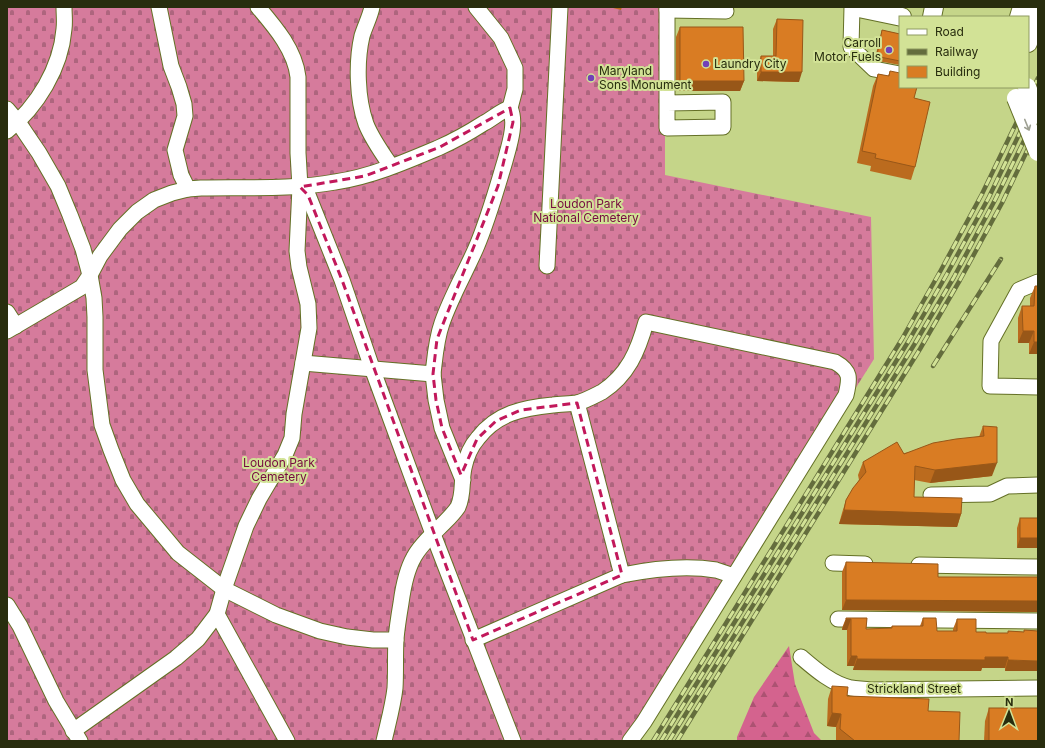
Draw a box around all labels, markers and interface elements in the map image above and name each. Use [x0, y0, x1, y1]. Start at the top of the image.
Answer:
legend [899, 16, 1029, 88]
text: Road [935, 24, 964, 39]
place label: Carroll Motor Fuels [814, 35, 881, 64]
text: Railway [935, 44, 979, 59]
marker: Carroll Motor Fuels [884, 45, 894, 55]
place label: Laundry City [714, 56, 787, 71]
marker: Laundry City [701, 59, 711, 69]
place label: Maryland Sons Monument [599, 63, 692, 92]
text: Building [935, 64, 980, 79]
marker: Maryland Sons Monument [586, 73, 596, 83]
one-way arrow [1024, 119, 1031, 131]
park label: Loudon Park National Cemetery [533, 196, 639, 225]
park label: Loudon Park Cemetery [243, 455, 315, 484]
street label: Strickland Street [867, 681, 961, 696]
north arrow [989, 692, 1029, 732]
text: N [1005, 695, 1013, 709]

